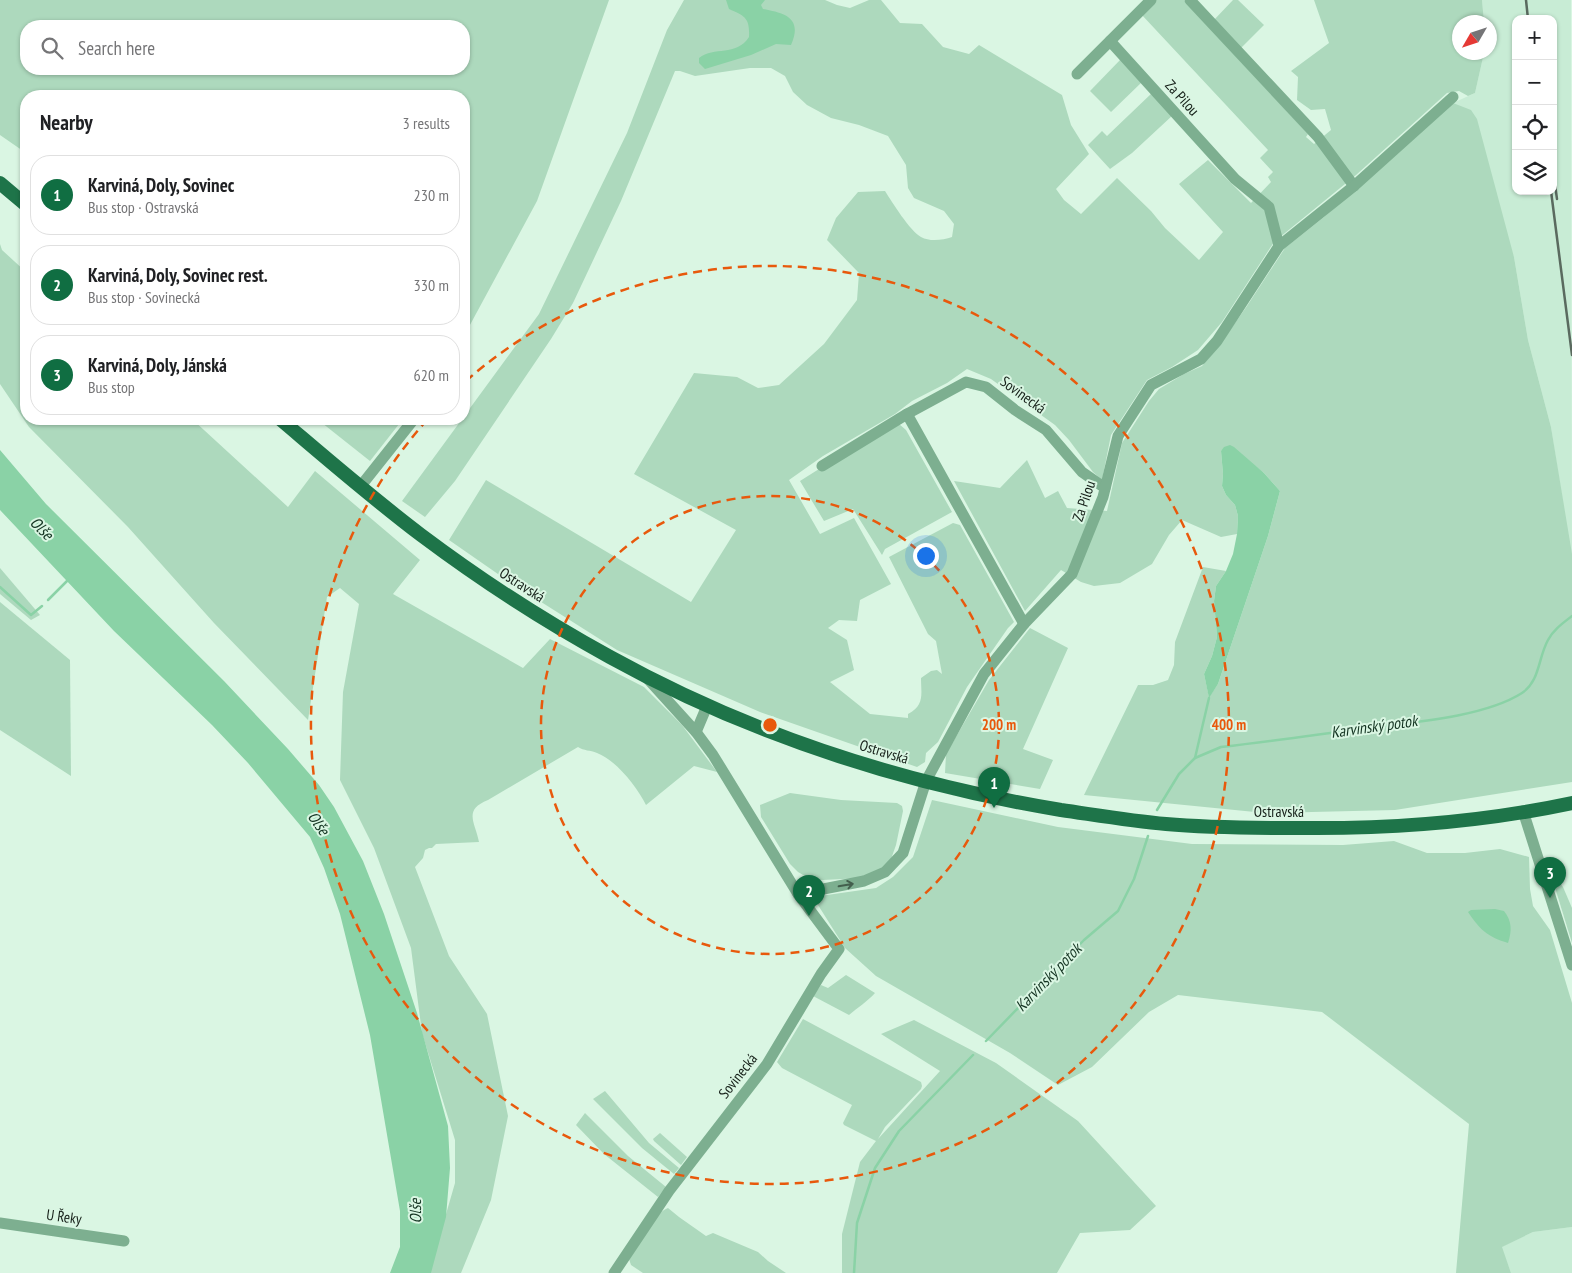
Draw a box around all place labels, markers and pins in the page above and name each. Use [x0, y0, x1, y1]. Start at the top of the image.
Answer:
centre of rings [761, 716, 779, 734]
pin: 1 [978, 767, 1010, 808]
pin: 3 [1534, 857, 1566, 898]
pin: 2 [793, 875, 825, 916]

